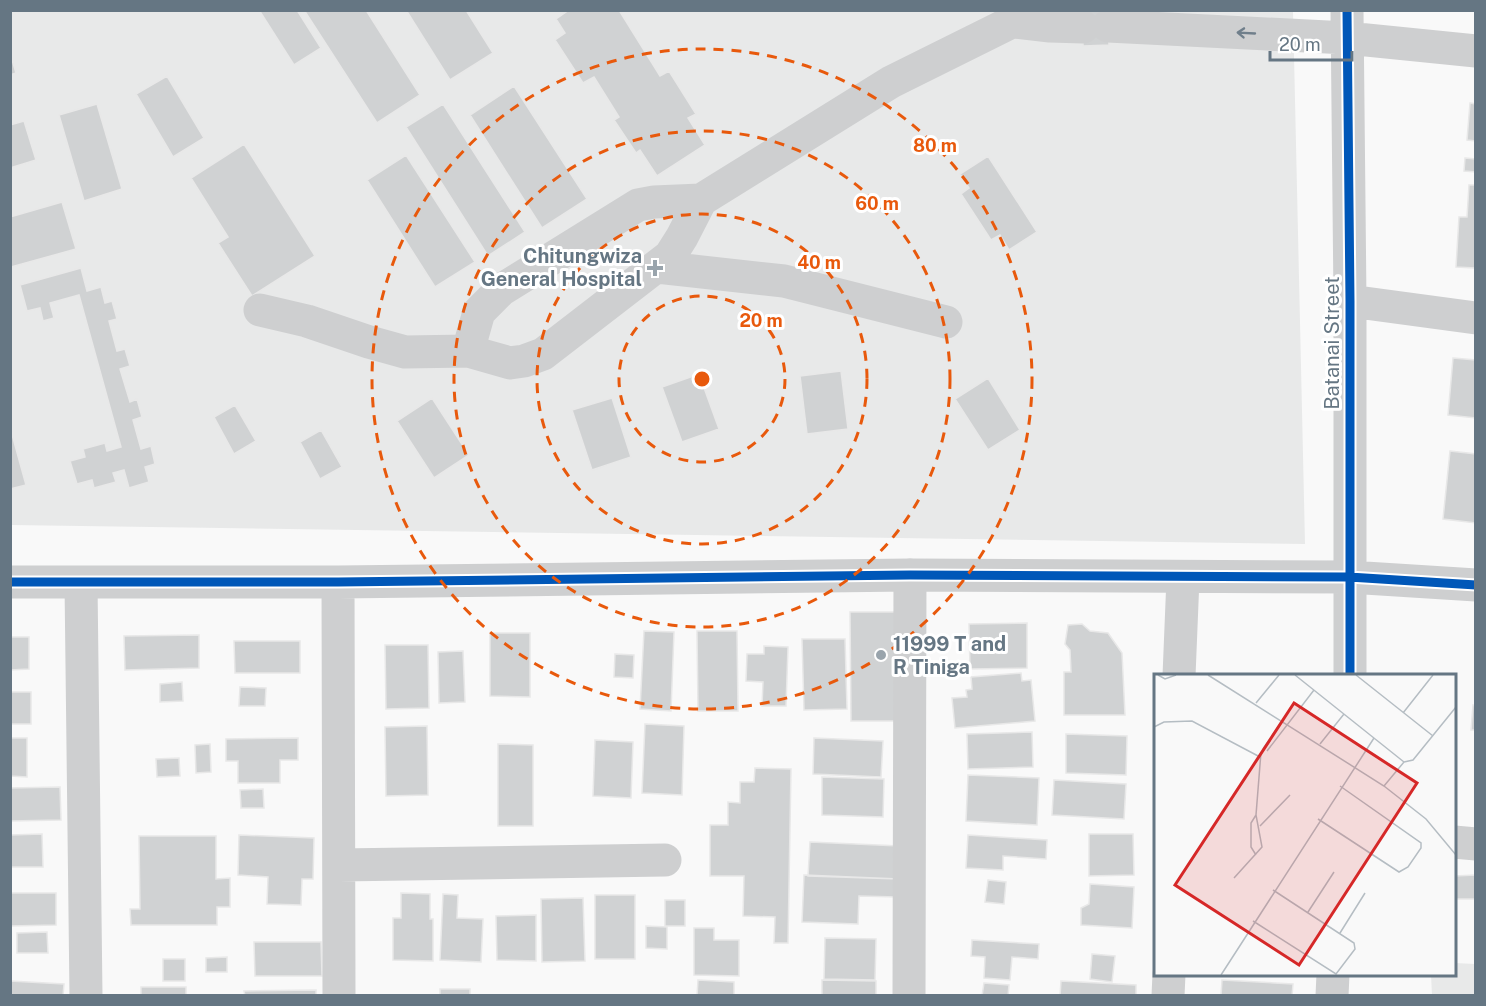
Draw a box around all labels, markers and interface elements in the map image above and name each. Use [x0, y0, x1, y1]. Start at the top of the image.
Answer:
scale bar [1270, 24, 1352, 62]
one-way arrow [1237, 27, 1257, 38]
text: 20 m [1279, 34, 1321, 55]
text: 80 m [913, 135, 957, 156]
text: 60 m [855, 193, 899, 214]
place label: Chitungwiza General Hospital [481, 244, 642, 291]
text: 40 m [797, 252, 841, 273]
marker: Chitungwiza General Hospital [646, 259, 664, 277]
street label: Batanai Street [1320, 276, 1344, 410]
text: 20 m [739, 310, 783, 331]
centre of rings [692, 369, 712, 389]
place label: 11999 T and R Tiniga [893, 632, 1006, 679]
marker: 11999 T and R Tiniga [874, 648, 888, 662]
inset map [1154, 674, 1456, 976]

